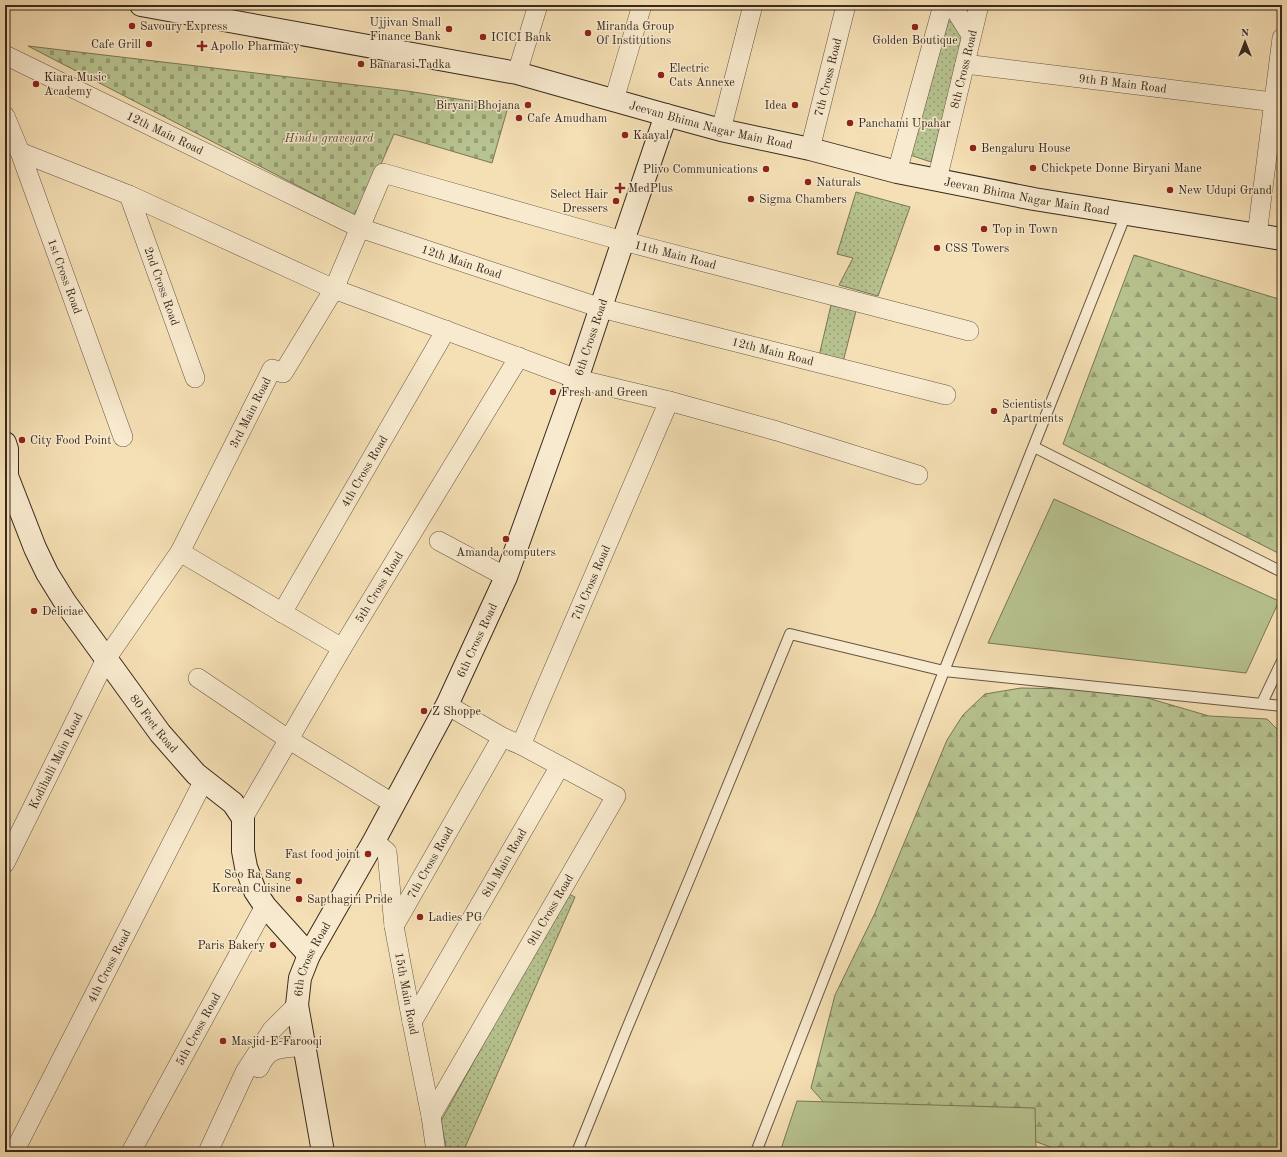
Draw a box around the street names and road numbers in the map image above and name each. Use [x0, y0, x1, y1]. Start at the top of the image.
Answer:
street label: 8th Cross Road [949, 29, 980, 110]
street label: 7th Cross Road [813, 37, 845, 118]
street label: 9th B Main Road [1078, 73, 1167, 96]
street label: Jeevan Bhima Nagar Main Road [628, 100, 794, 152]
street label: 12th Main Road [124, 110, 205, 158]
street label: Jeevan Bhima Nagar Main Road [943, 176, 1110, 218]
street label: 1st Cross Road [45, 237, 83, 316]
street label: 11th Main Road [633, 239, 717, 272]
street label: 12th Main Road [420, 244, 503, 282]
street label: 2nd Cross Road [141, 246, 181, 327]
street label: 6th Cross Road [573, 297, 610, 378]
street label: 12th Main Road [730, 336, 815, 368]
street label: 3rd Main Road [228, 376, 274, 450]
street label: 4th Cross Road [340, 434, 390, 509]
street label: 7th Cross Road [570, 544, 613, 622]
street label: 5th Cross Road [353, 550, 406, 625]
street label: 6th Cross Road [455, 602, 500, 680]
street label: 80 Feet Road [127, 693, 179, 755]
street label: Kodihalli Main Road [28, 711, 85, 811]
street label: 7th Cross Road [406, 825, 456, 901]
street label: 8th Main Road [481, 827, 529, 900]
street label: 9th Cross Road [526, 873, 576, 948]
street label: 6th Cross Road [293, 920, 333, 997]
street label: 4th Cross Road [86, 928, 134, 1005]
street label: 15th Main Road [392, 951, 419, 1036]
street label: 5th Cross Road [173, 991, 223, 1068]

